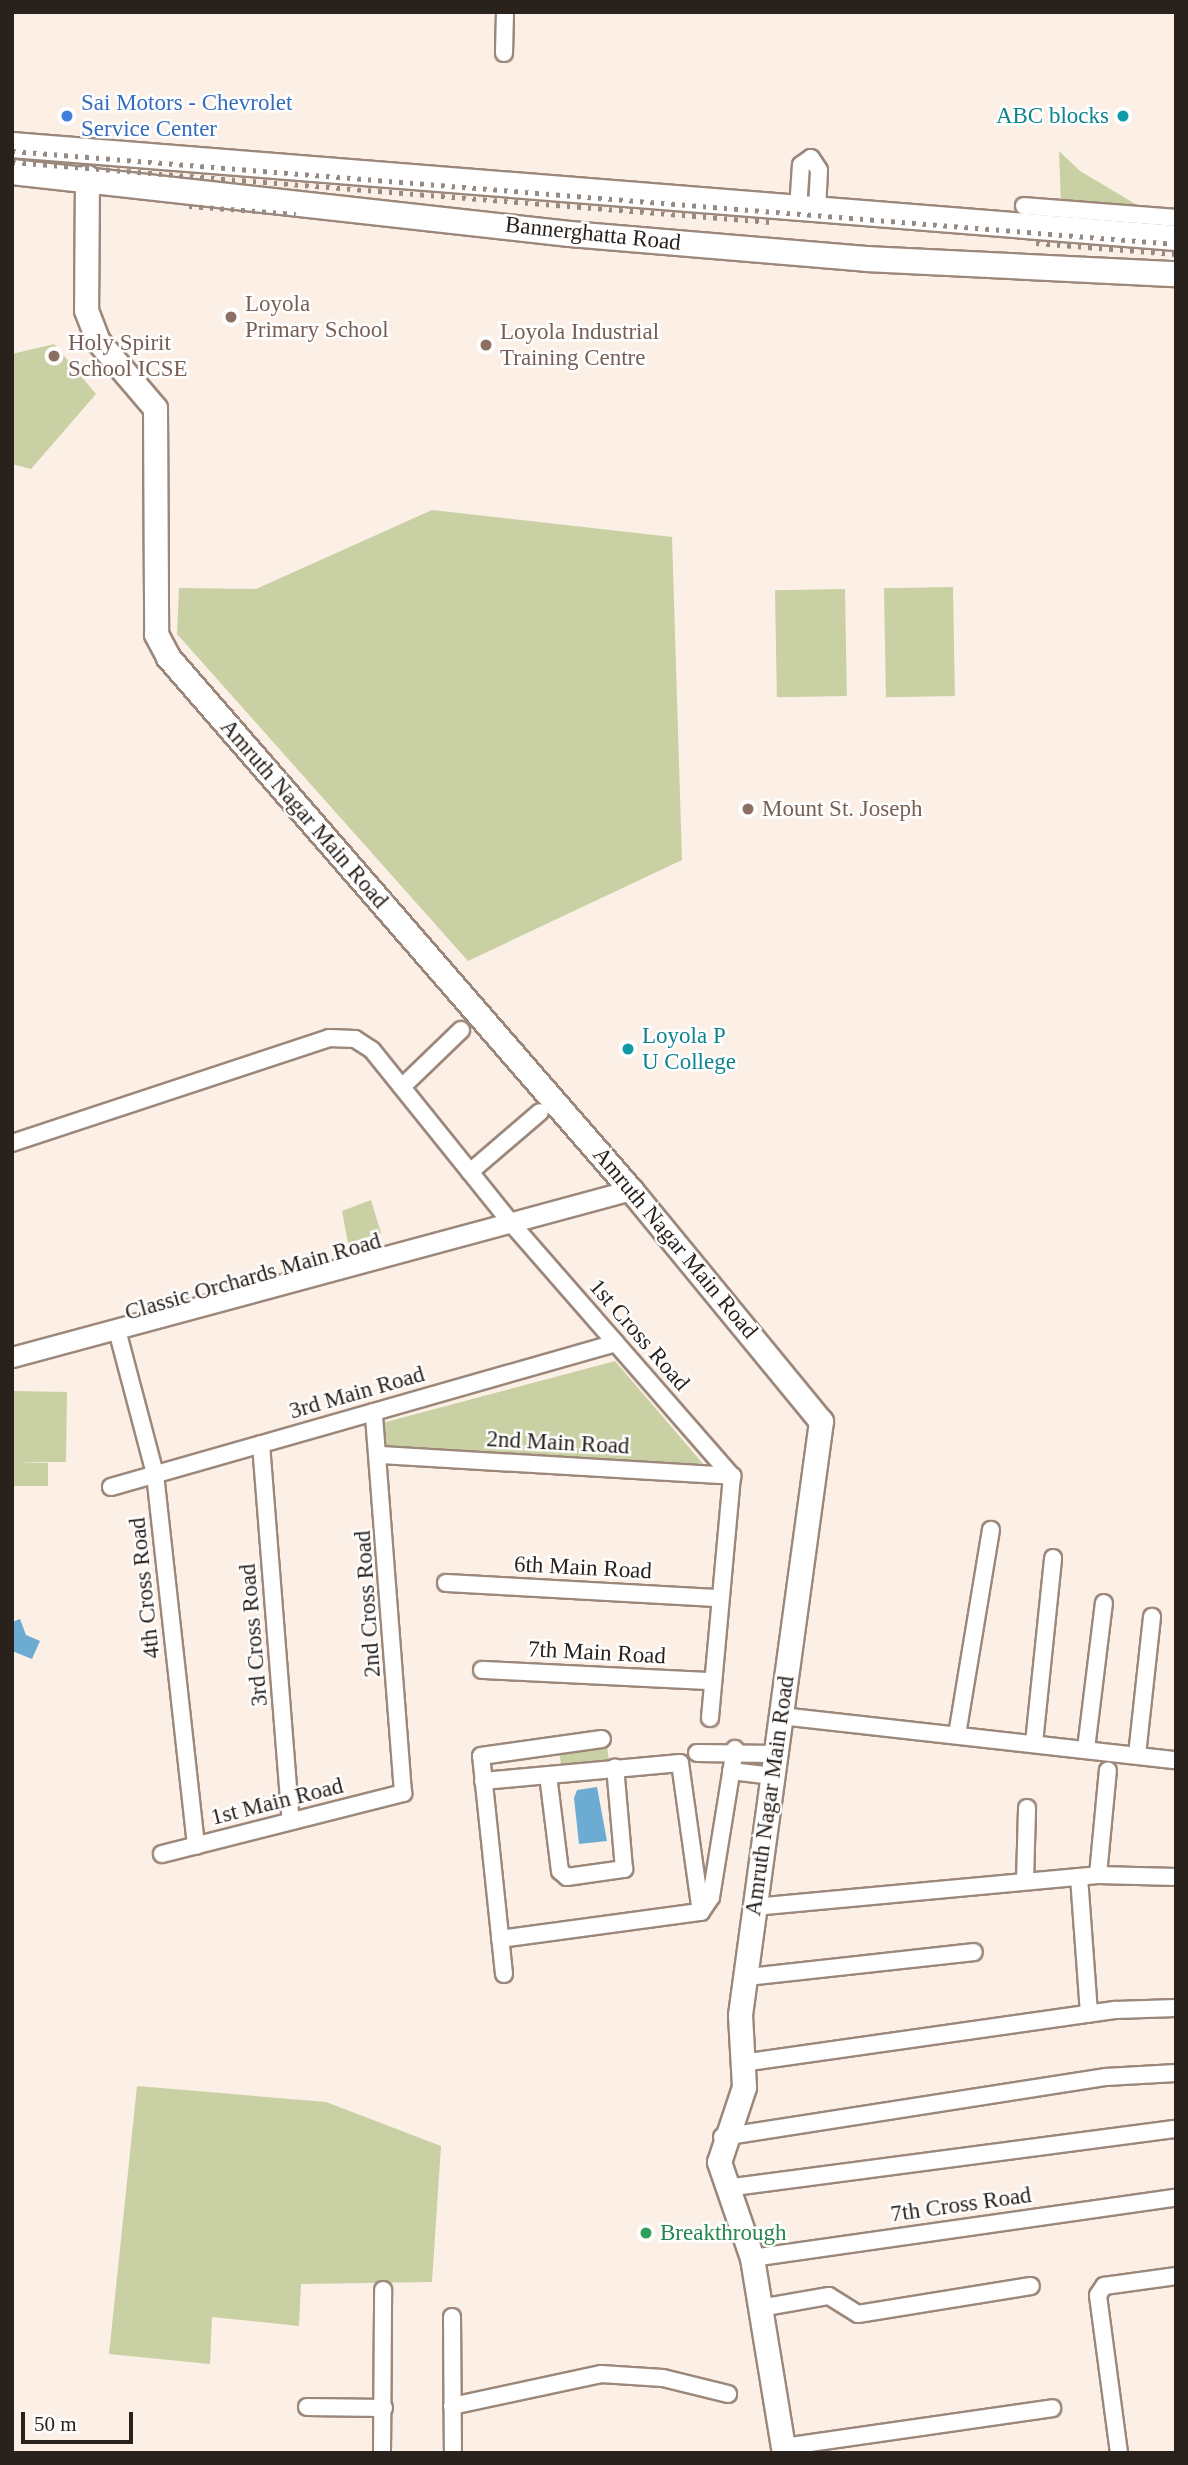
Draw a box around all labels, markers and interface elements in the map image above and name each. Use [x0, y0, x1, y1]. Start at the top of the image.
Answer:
place label: Sai Motors - Chevrolet Service Center [81, 89, 292, 143]
place label: ABC blocks [996, 102, 1109, 130]
marker: Sai Motors - Chevrolet Service Center [59, 108, 75, 124]
marker: ABC blocks [1115, 108, 1131, 124]
street label: Bannerghatta Road [504, 211, 682, 257]
place label: Loyola Primary School [245, 290, 389, 344]
marker: Loyola Primary School [223, 309, 239, 325]
place label: Loyola Industrial Training Centre [500, 318, 659, 372]
place label: Holy Spirit School ICSE [68, 329, 187, 383]
marker: Loyola Industrial Training Centre [478, 337, 494, 353]
marker: Holy Spirit School ICSE [46, 348, 62, 364]
street label: Amruth Nagar Main Road [214, 714, 394, 914]
place label: Mount St. Joseph [762, 795, 922, 823]
marker: Mount St. Joseph [740, 801, 756, 817]
place label: Loyola P U College [642, 1022, 736, 1076]
marker: Loyola P U College [620, 1041, 636, 1057]
street label: Amruth Nagar Main Road [587, 1141, 763, 1345]
street label: Classic Orchards Main Road [122, 1227, 384, 1327]
street label: 1st Cross Road [583, 1273, 695, 1397]
street label: 3rd Main Road [286, 1361, 428, 1425]
street label: 2nd Main Road [486, 1425, 630, 1461]
street label: 4th Cross Road [124, 1516, 166, 1660]
street label: 2nd Cross Road [349, 1530, 387, 1678]
street label: 6th Main Road [513, 1551, 653, 1585]
street label: 3rd Cross Road [234, 1563, 274, 1707]
street label: 7th Main Road [527, 1636, 667, 1670]
street label: Amruth Nagar Main Road [739, 1674, 801, 1918]
street label: 1st Main Road [208, 1772, 346, 1832]
street label: 7th Cross Road [889, 2181, 1033, 2229]
place label: Breakthrough [660, 2219, 786, 2247]
marker: Breakthrough [638, 2225, 654, 2241]
scale bar [24, 2398, 136, 2442]
text: 50 m [34, 2412, 77, 2436]

